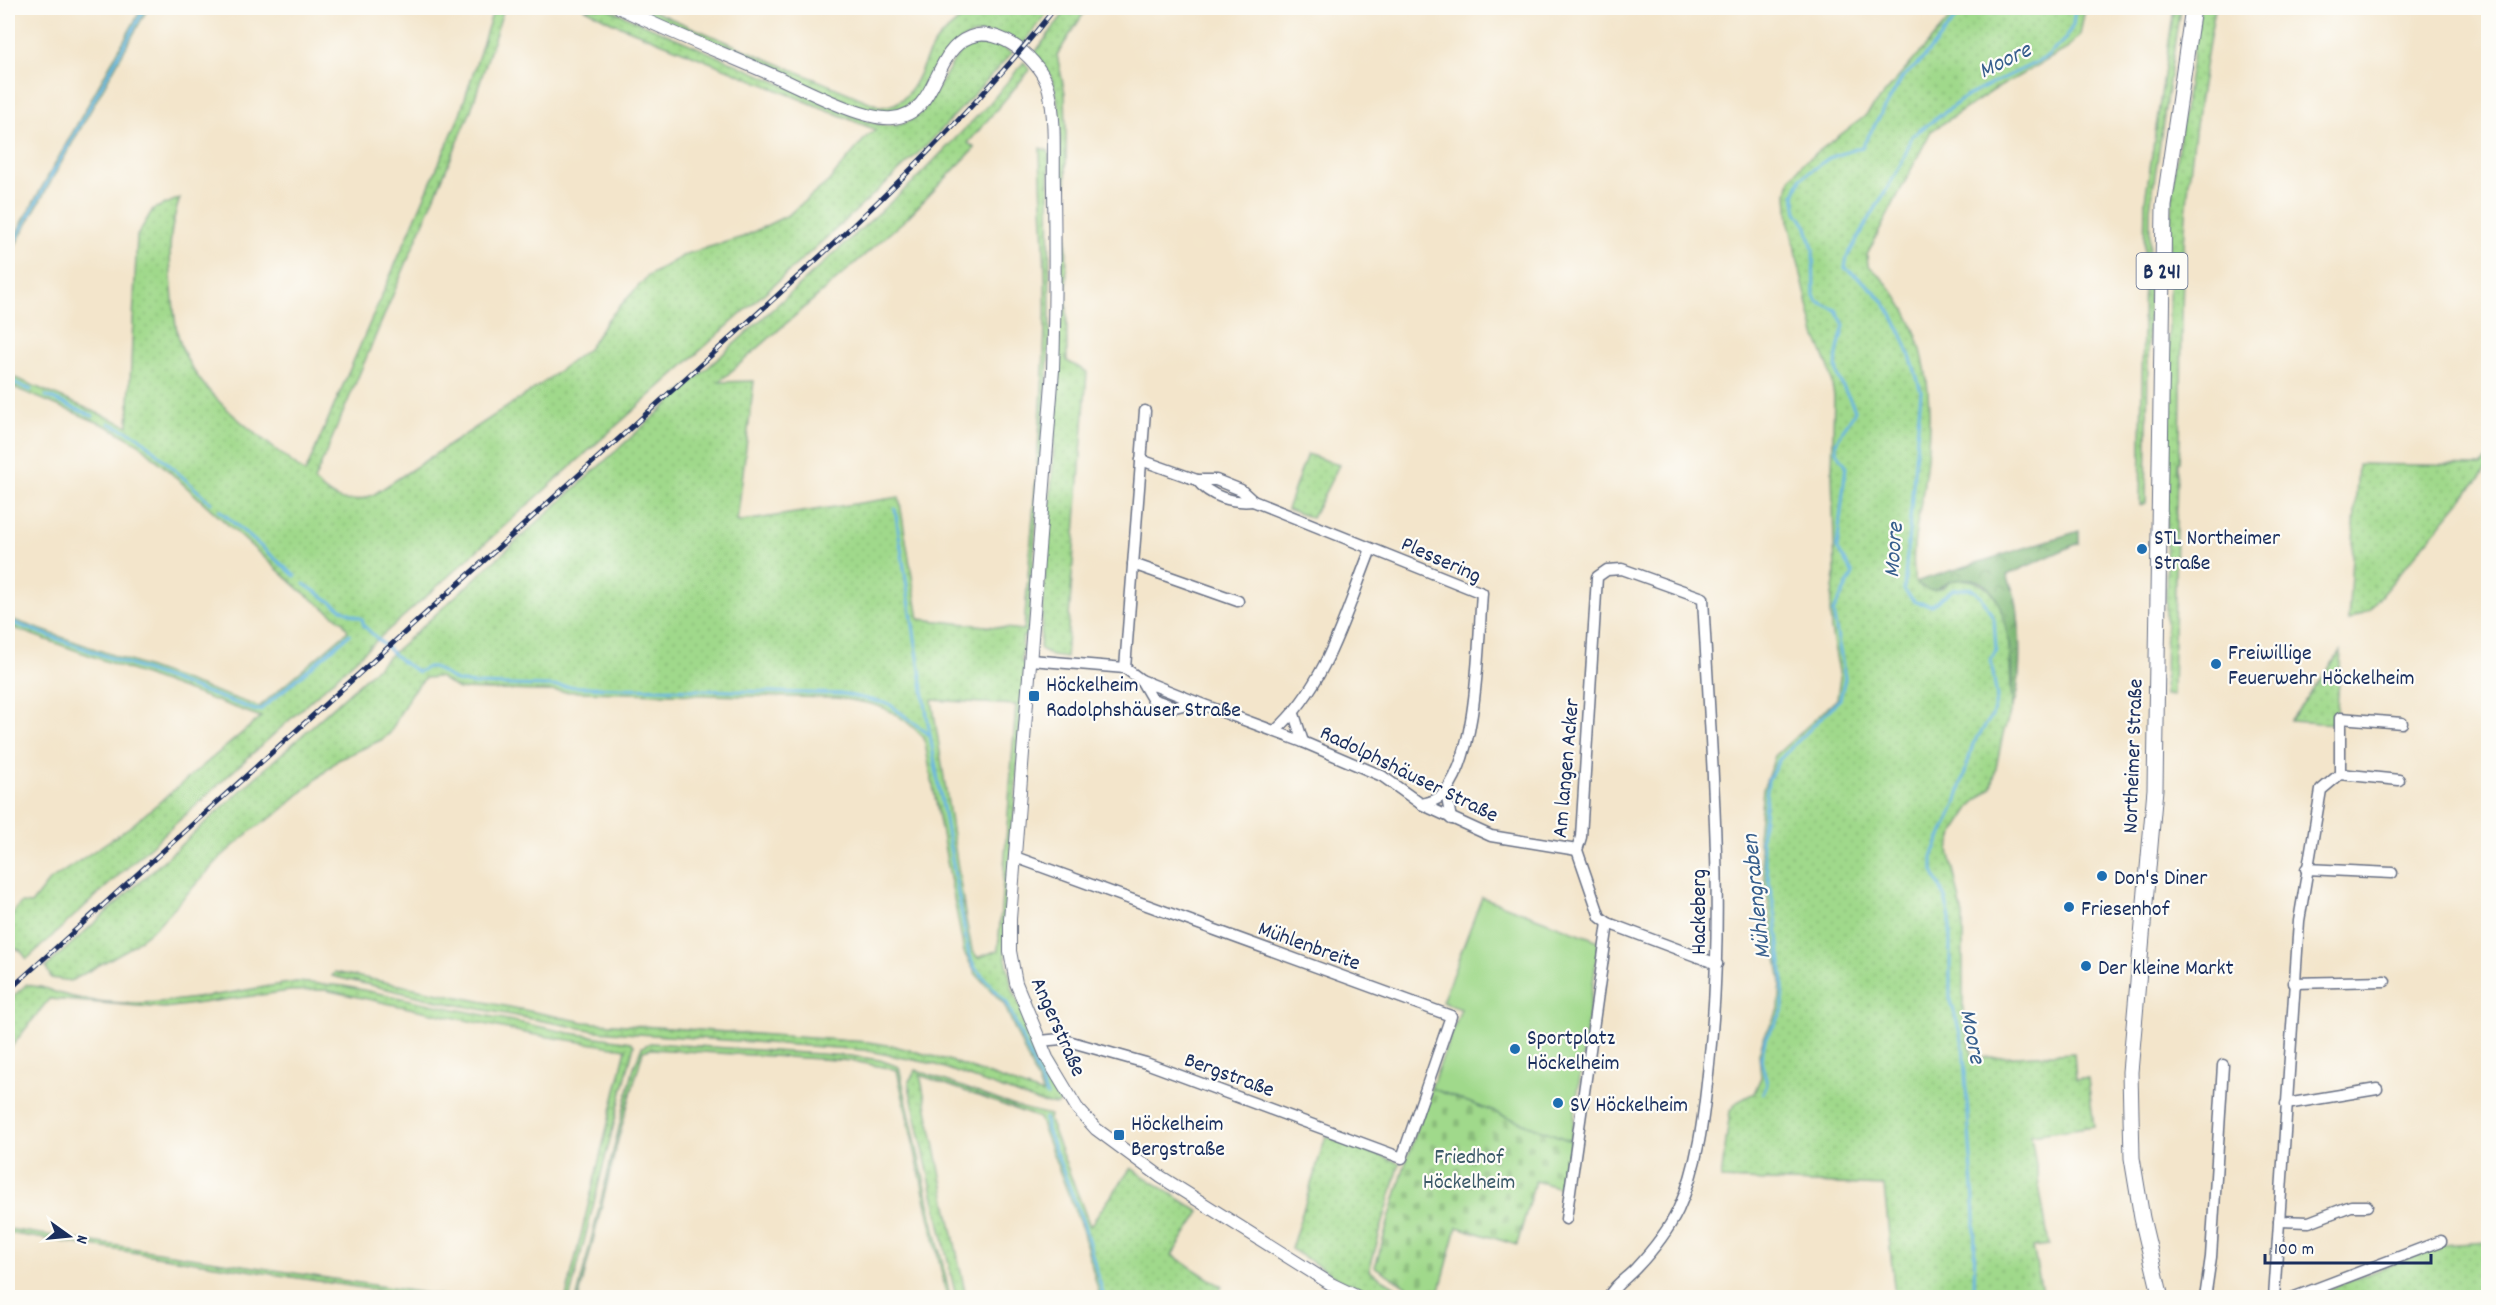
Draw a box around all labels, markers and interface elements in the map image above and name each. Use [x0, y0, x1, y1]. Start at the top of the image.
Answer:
water label: Moore [1973, 34, 2039, 89]
road number: B 241 [2136, 253, 2188, 289]
water label: Moore [1876, 520, 1914, 579]
place label: STL Northeimer Straße [2154, 524, 2281, 580]
street label: Plessering [1395, 530, 1486, 593]
marker: STL Northeimer Straße [2135, 542, 2149, 556]
place label: Freiwillige Feuerwehr Höckelheim [2228, 639, 2415, 695]
marker: Freiwillige Feuerwehr Höckelheim [2209, 657, 2223, 671]
place label: Höckelheim Radolphshäuser Straße [1046, 671, 1241, 727]
street label: Northeimer Straße [2116, 678, 2153, 834]
marker: Höckelheim Radolphshäuser Straße [1027, 689, 1041, 703]
street label: Am langen Acker [1546, 696, 1589, 839]
street label: Radolphshäuser Straße [1314, 718, 1503, 832]
water label: Mühlengraben [1734, 832, 1781, 961]
place label: Don's Diner [2114, 864, 2208, 895]
street label: Hackeberg [1685, 869, 1716, 955]
marker: Don's Diner [2095, 869, 2109, 883]
place label: Friesenhof [2081, 895, 2171, 926]
marker: Friesenhof [2062, 900, 2076, 914]
street label: Mühlenbreite [1253, 914, 1364, 980]
place label: Der kleine Markt [2098, 954, 2234, 985]
marker: Der kleine Markt [2079, 959, 2093, 973]
street label: Angerstraße [1021, 973, 1092, 1082]
water label: Moore [1949, 1006, 1993, 1068]
place label: Sportplatz Höckelheim [1527, 1024, 1620, 1080]
marker: Sportplatz Höckelheim [1508, 1042, 1522, 1056]
street label: Bergstraße [1179, 1046, 1278, 1107]
place label: SV Höckelheim [1570, 1091, 1688, 1122]
marker: SV Höckelheim [1551, 1096, 1565, 1110]
place label: Höckelheim Bergstraße [1131, 1110, 1225, 1166]
marker: Höckelheim Bergstraße [1112, 1128, 1126, 1142]
park label: Friedhof Höckelheim [1423, 1143, 1515, 1199]
north arrow [39, 1206, 99, 1266]
scale bar [2265, 1227, 2432, 1265]
text: N [69, 1232, 93, 1246]
text: 100 m [2274, 1238, 2314, 1263]

